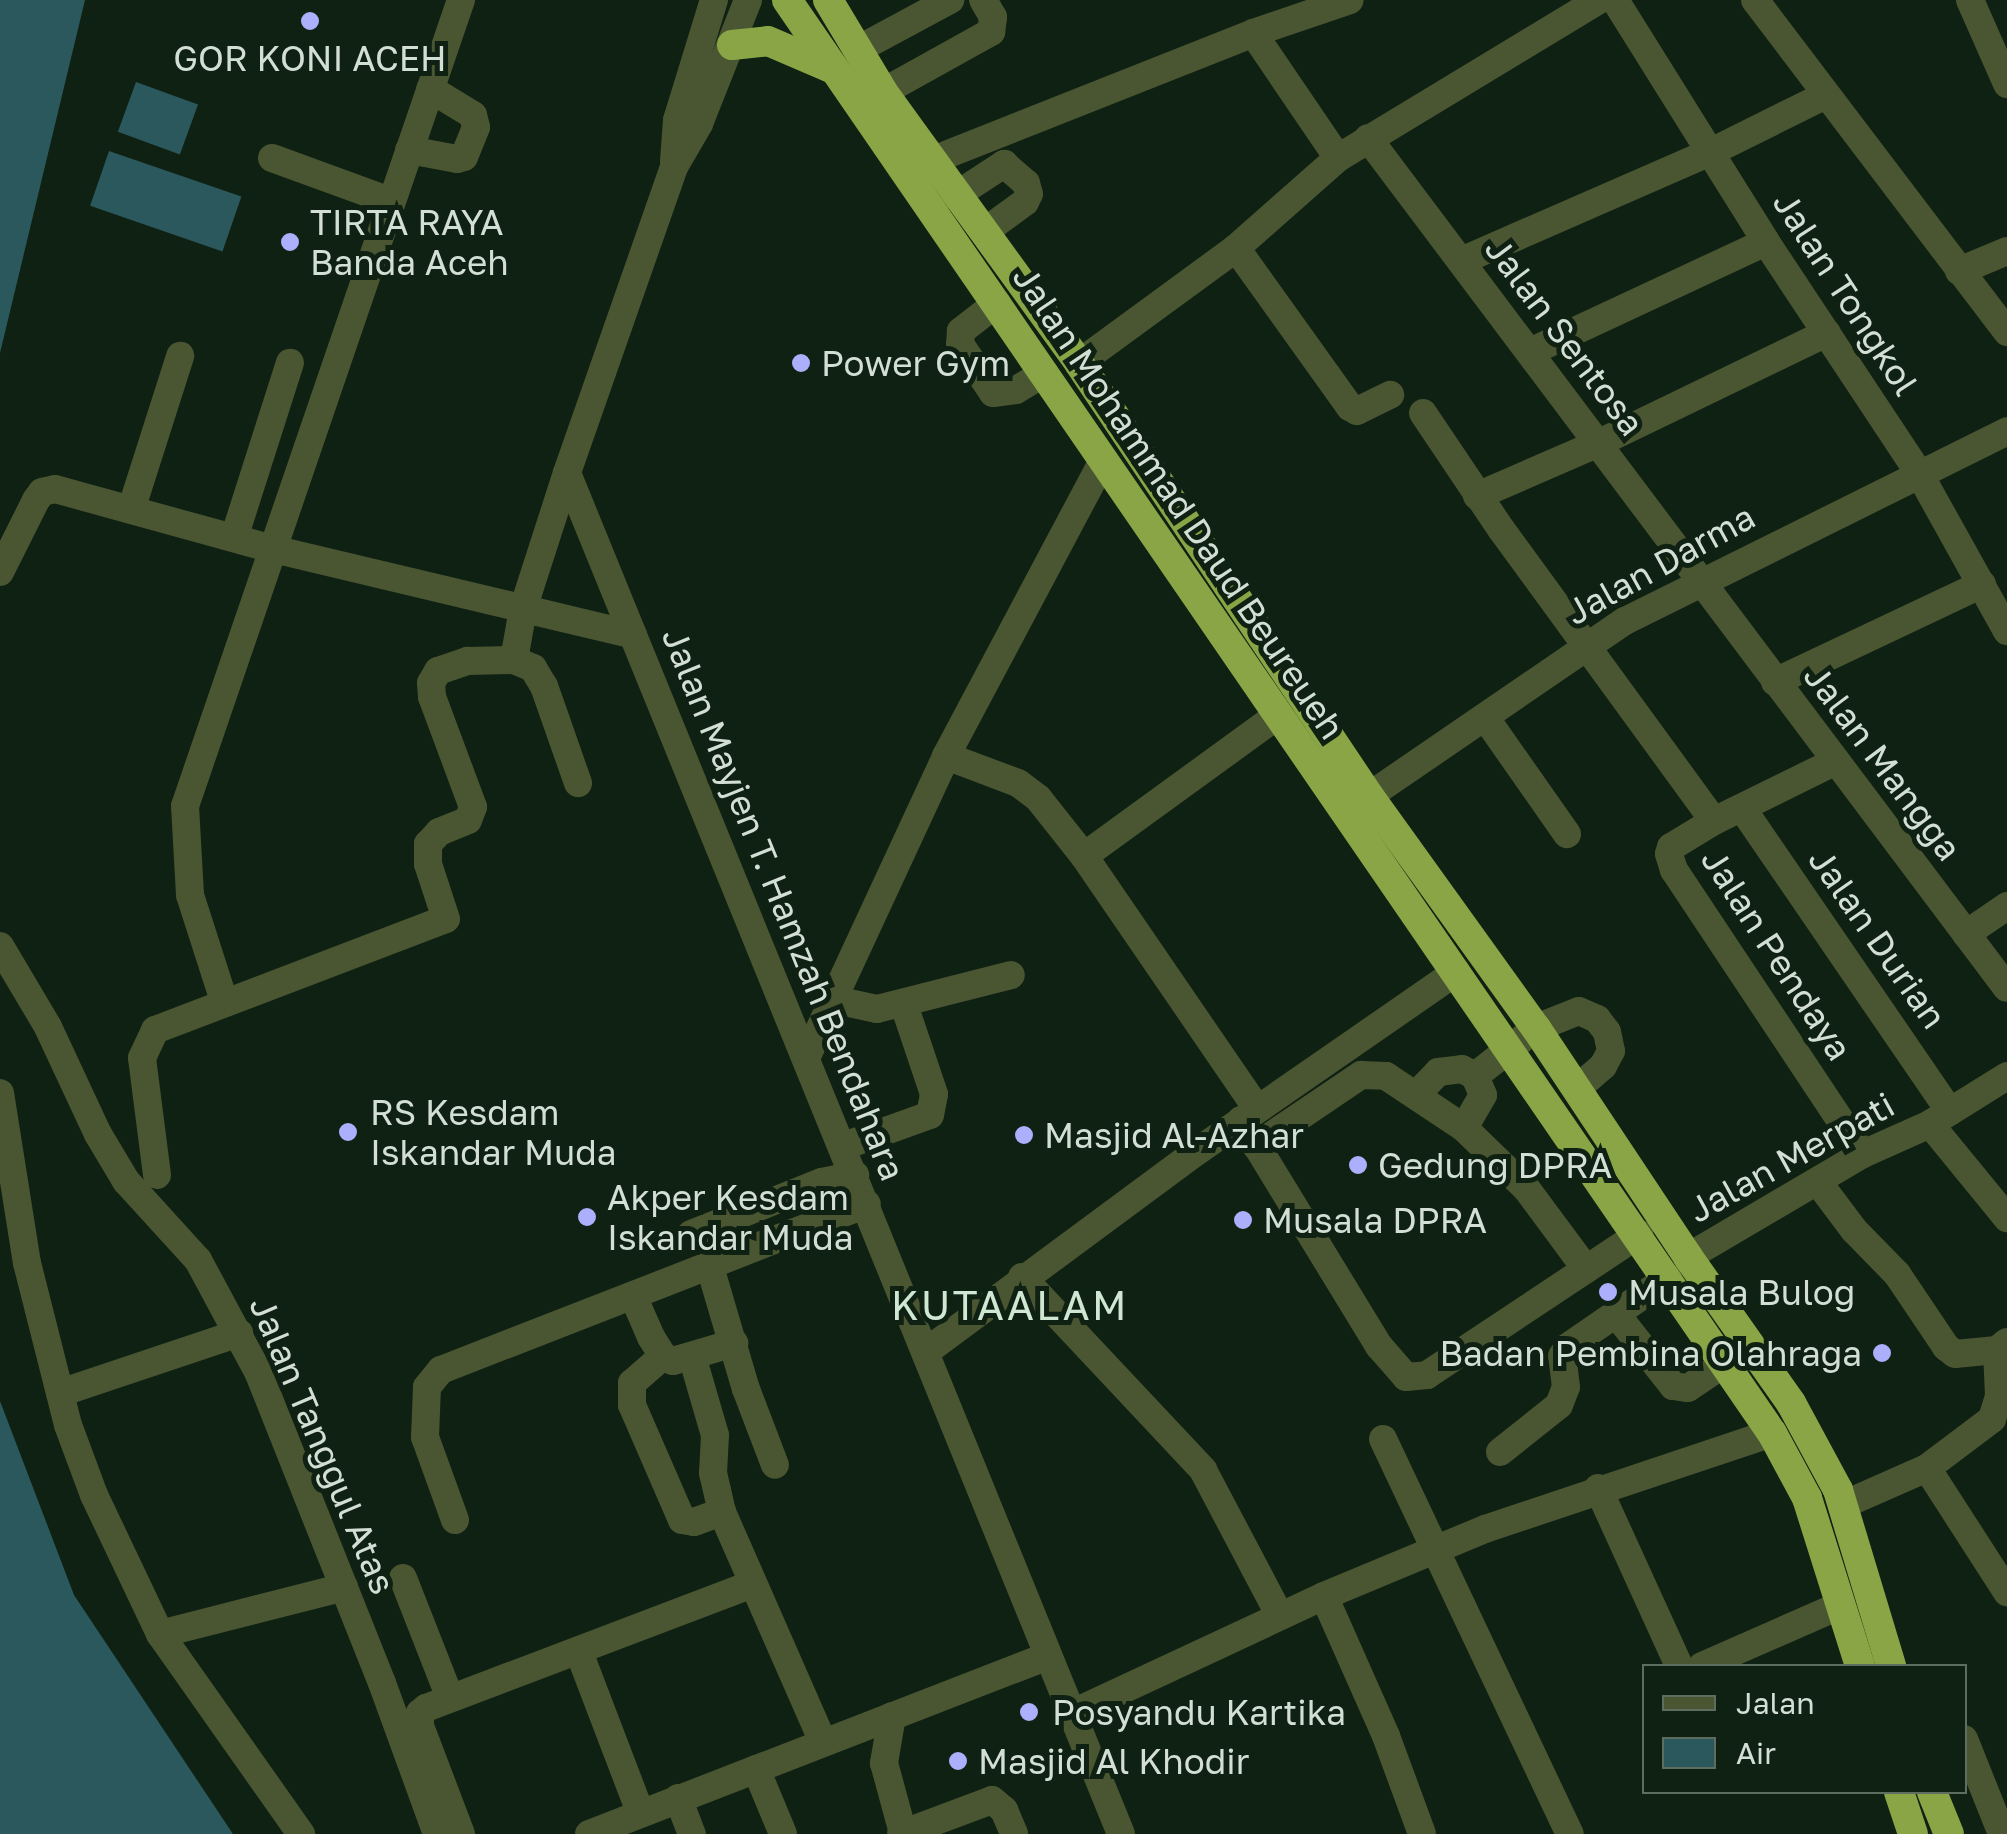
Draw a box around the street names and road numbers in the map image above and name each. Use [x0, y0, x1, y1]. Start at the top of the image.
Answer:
street label: Jalan Tongkol [1765, 183, 1927, 403]
street label: Jalan Sentosa [1477, 228, 1653, 444]
street label: Jalan Mohammad Daud Beureueh [1004, 257, 1354, 747]
street label: Jalan Darma [1558, 495, 1762, 633]
street label: Jalan Mayjen T. Hamzah Bendahara [654, 622, 914, 1186]
street label: Jalan Mangga [1796, 656, 1970, 868]
street label: Jalan Pendaya [1693, 840, 1861, 1068]
street label: Jalan Durian [1800, 840, 1956, 1036]
street label: Jalan Merpati [1681, 1083, 1901, 1231]
street label: Jalan Tanggul Atas [241, 1290, 405, 1600]

